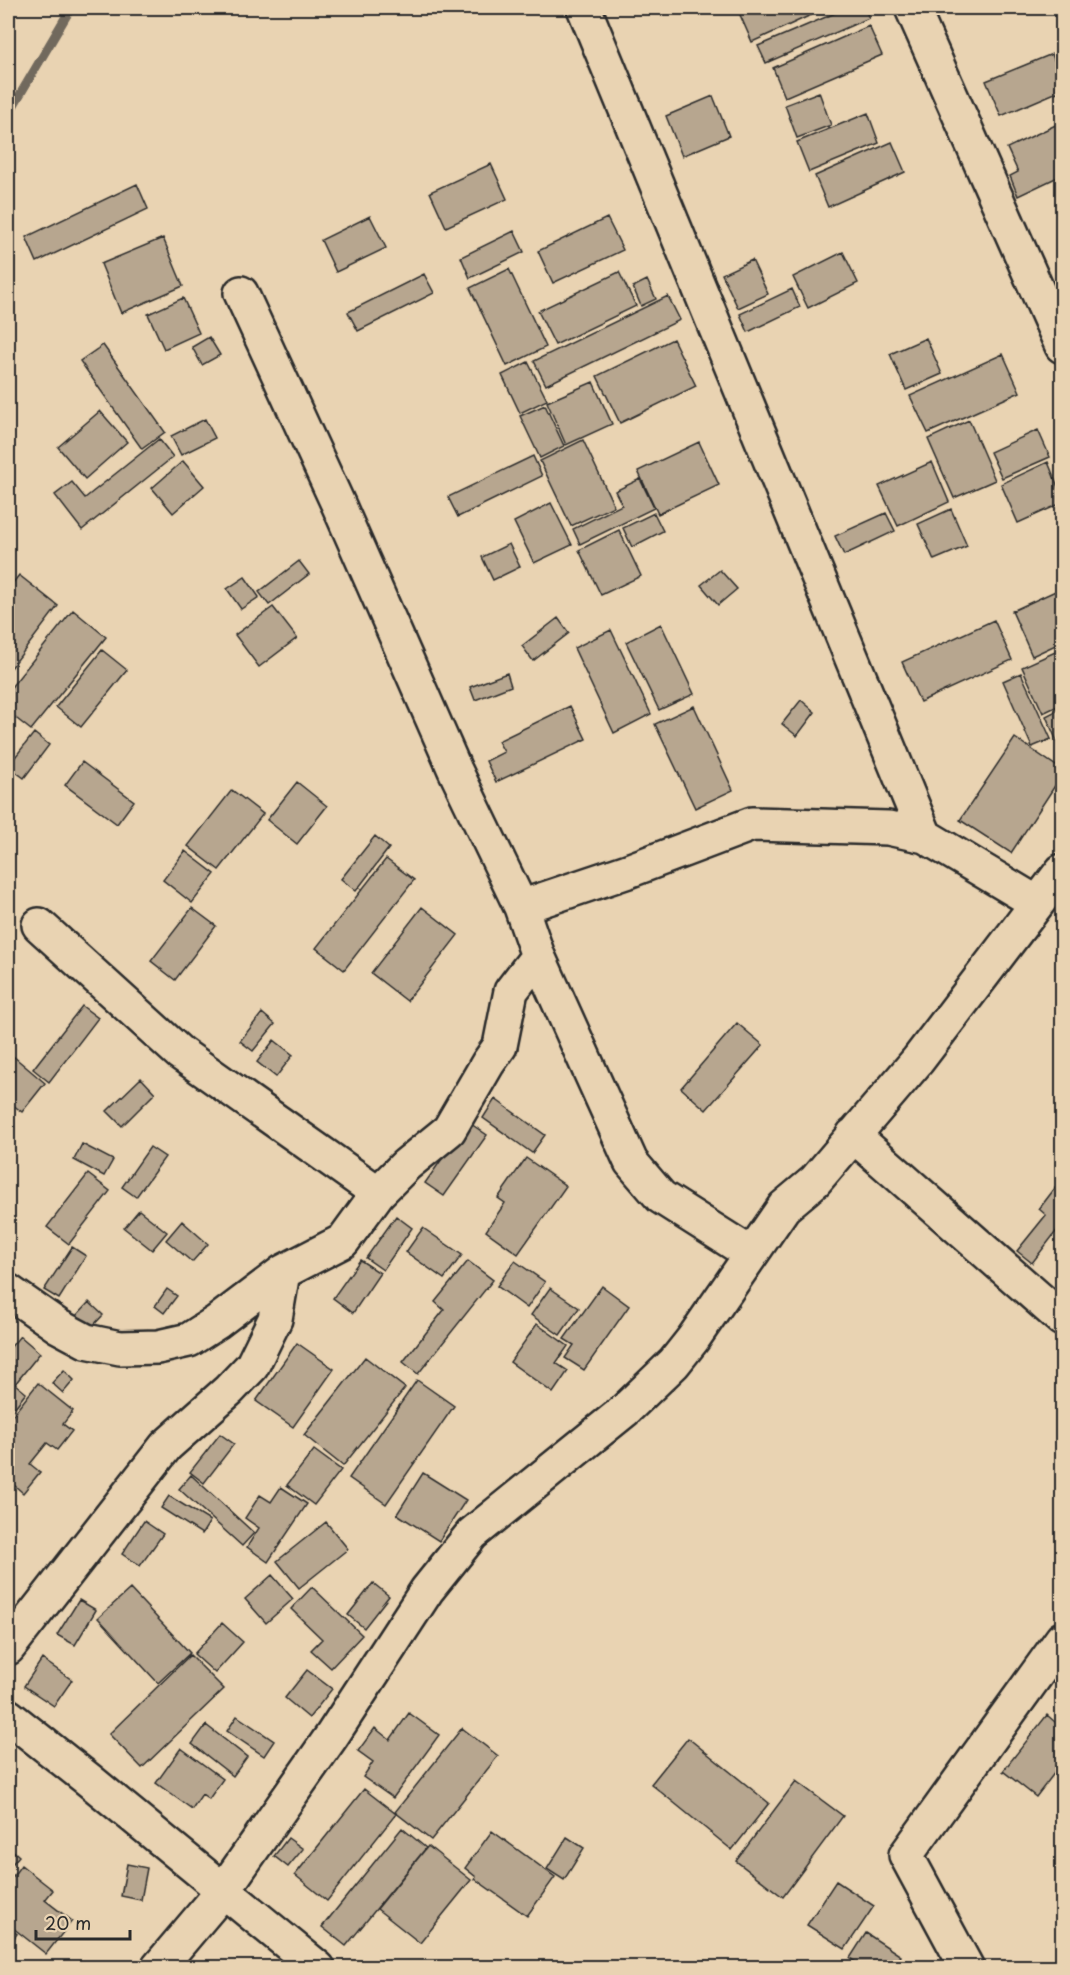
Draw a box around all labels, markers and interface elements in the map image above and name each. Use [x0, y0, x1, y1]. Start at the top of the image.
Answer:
scale bar [36, 1903, 130, 1941]
text: 20 m [45, 1909, 91, 1936]

